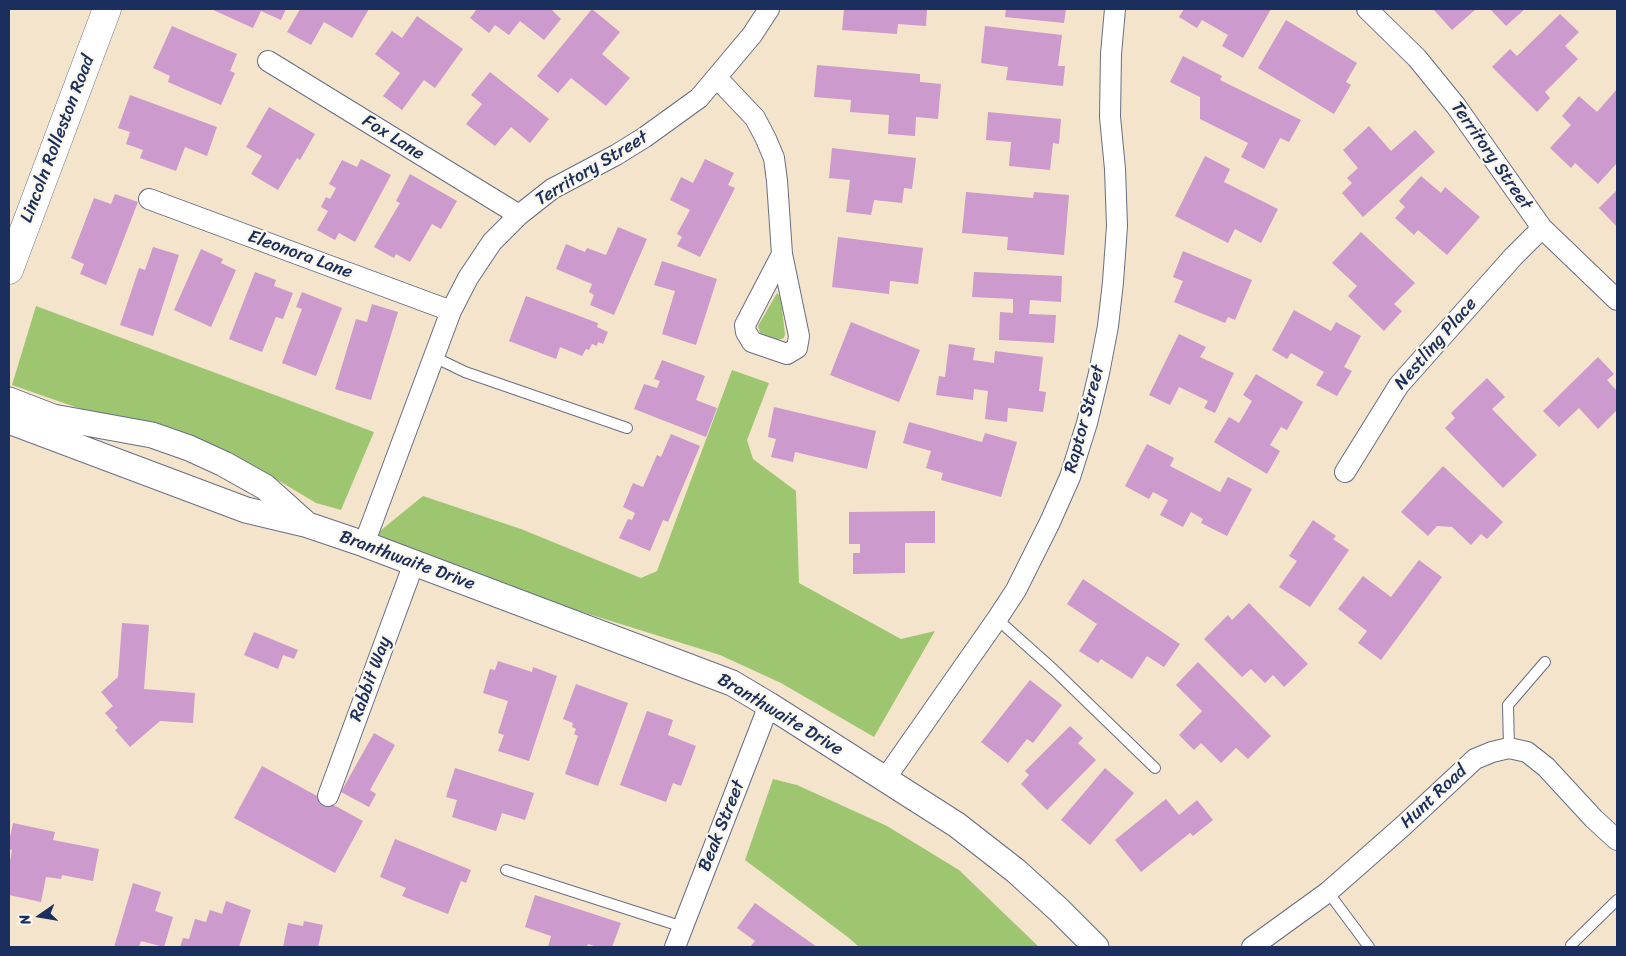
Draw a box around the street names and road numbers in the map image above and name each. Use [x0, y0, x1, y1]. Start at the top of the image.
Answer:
street label: Lincoln Rolleston Road [16, 52, 100, 226]
street label: Territory Street [1446, 98, 1536, 214]
street label: Fox Lane [358, 111, 428, 165]
street label: Territory Street [532, 127, 652, 211]
street label: Eleonora Lane [245, 226, 355, 284]
street label: Nestling Place [1390, 294, 1482, 394]
street label: Raptor Street [1060, 363, 1110, 475]
street label: Branthwaite Drive [336, 526, 478, 596]
street label: Rabbit Way [346, 634, 396, 724]
street label: Branthwaite Drive [713, 669, 847, 761]
street label: Hunt Road [1396, 761, 1472, 833]
street label: Beak Street [694, 777, 750, 875]

